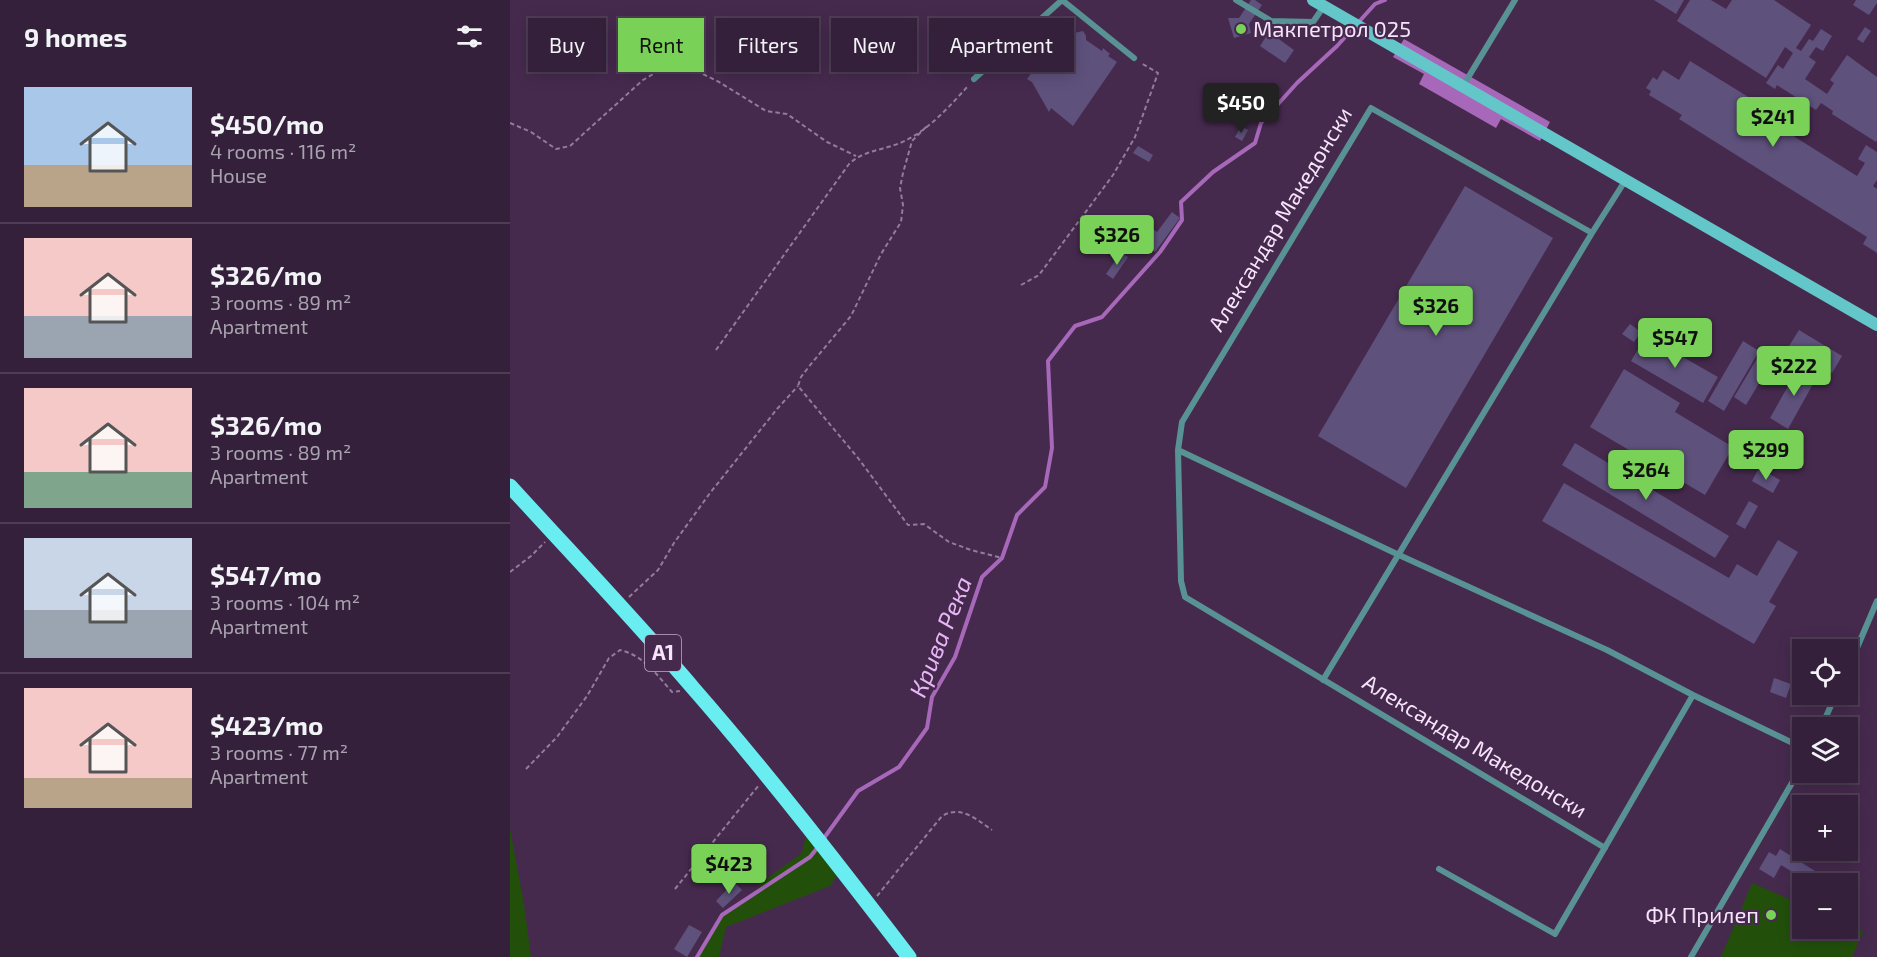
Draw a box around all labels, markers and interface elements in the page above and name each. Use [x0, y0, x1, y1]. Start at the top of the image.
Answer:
place label: Макпетрол 025 [1253, 15, 1411, 41]
chip: Buy [528, 18, 606, 72]
chip: Rent [618, 18, 704, 72]
chip: Filters [716, 18, 819, 72]
chip: New [831, 18, 917, 72]
chip: Apartment [929, 18, 1074, 72]
icon: filters [453, 20, 486, 53]
text: 9 homes [24, 21, 127, 52]
marker: Макпетрол 025 [1234, 22, 1248, 36]
pin: $450 [1205, 83, 1277, 134]
text: $450 [1217, 90, 1265, 114]
pin: $241 [1737, 97, 1809, 148]
street label: Александар Македонски [1202, 102, 1356, 335]
text: $241 [1751, 104, 1795, 128]
text: $450/mo [210, 108, 324, 139]
icon: home [72, 111, 144, 183]
text: 4 rooms · 116 m² [210, 139, 356, 163]
text: House [210, 163, 267, 187]
pin: $326 [1081, 215, 1153, 266]
text: $326 [1094, 222, 1140, 246]
text: $326/mo [210, 259, 322, 290]
icon: home [72, 262, 144, 334]
pin: $326 [1400, 286, 1472, 337]
text: 3 rooms · 89 m² [210, 290, 351, 314]
text: $326 [1413, 293, 1459, 317]
text: Apartment [210, 314, 308, 338]
pin: $547 [1639, 318, 1711, 369]
text: $547 [1652, 325, 1698, 349]
pin: $222 [1758, 346, 1830, 397]
text: $222 [1771, 353, 1817, 377]
text: $326/mo [210, 409, 322, 440]
icon: home [72, 412, 144, 484]
pin: $299 [1730, 430, 1802, 481]
text: $299 [1743, 437, 1789, 461]
text: 3 rooms · 89 m² [210, 440, 351, 464]
pin: $264 [1610, 450, 1682, 501]
text: $264 [1622, 457, 1670, 481]
text: Apartment [210, 464, 308, 488]
text: $547/mo [210, 559, 322, 590]
icon: home [72, 562, 144, 634]
water label: Крива Река [902, 572, 977, 701]
text: 3 rooms · 104 m² [210, 590, 360, 614]
text: Apartment [210, 614, 308, 638]
road number: A1 [645, 635, 681, 671]
map controls [1792, 639, 1858, 939]
button: locate [1792, 639, 1858, 705]
street label: Александар Македонски [1359, 668, 1592, 822]
text: $423/mo [210, 709, 323, 740]
icon: home [72, 712, 144, 784]
button: layers [1792, 717, 1858, 783]
text: 3 rooms · 77 m² [210, 740, 348, 764]
text: Apartment [210, 764, 308, 788]
button: + [1792, 795, 1858, 861]
pin: $423 [693, 844, 765, 895]
text: $423 [705, 851, 753, 875]
button: − [1792, 873, 1858, 939]
place label: ФК Прилеп [1645, 901, 1759, 927]
marker: ФК Прилеп [1764, 908, 1778, 922]

